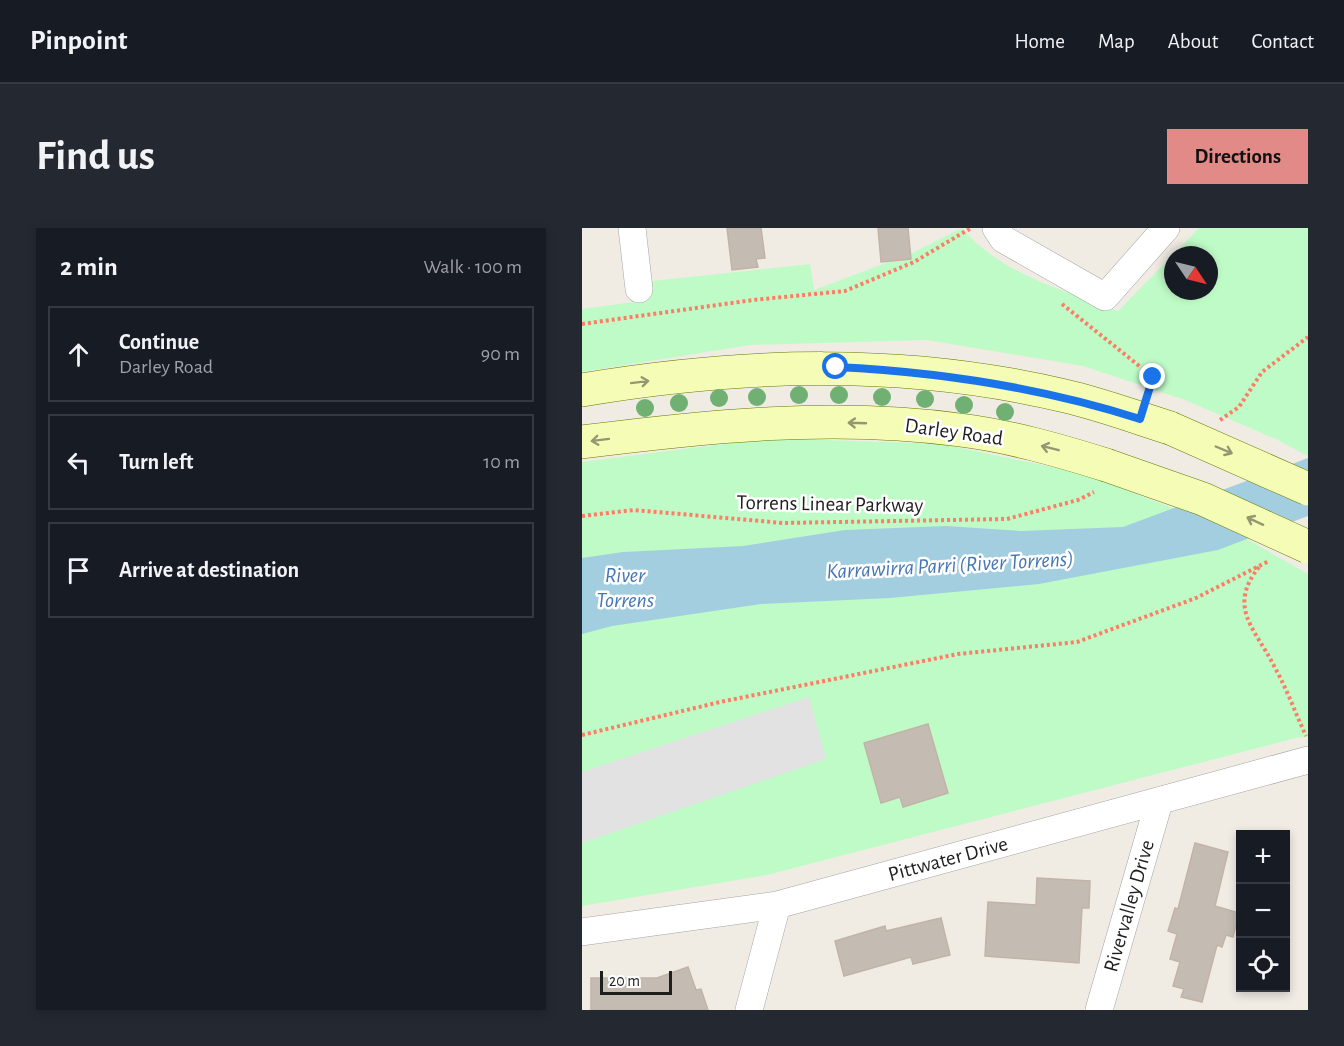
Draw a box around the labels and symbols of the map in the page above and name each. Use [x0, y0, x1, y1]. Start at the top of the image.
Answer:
north arrow [1164, 246, 1218, 300]
route start [822, 353, 848, 379]
route end [1139, 363, 1165, 389]
one-way arrow [630, 377, 649, 388]
street label: Darley Road [904, 415, 1005, 449]
one-way arrow [848, 417, 868, 428]
one-way arrow [591, 434, 610, 445]
one-way arrow [1041, 442, 1060, 454]
one-way arrow [1214, 445, 1233, 456]
street label: Torrens Linear Parkway [736, 492, 924, 516]
one-way arrow [1247, 515, 1265, 527]
water label: Karrawirra Parri (River Torrens) [826, 548, 1074, 582]
water label: River Torrens [596, 564, 654, 611]
street label: Pittwater Drive [886, 833, 1010, 885]
street label: Rivervalley Drive [1100, 838, 1158, 974]
scale bar [600, 968, 672, 996]

